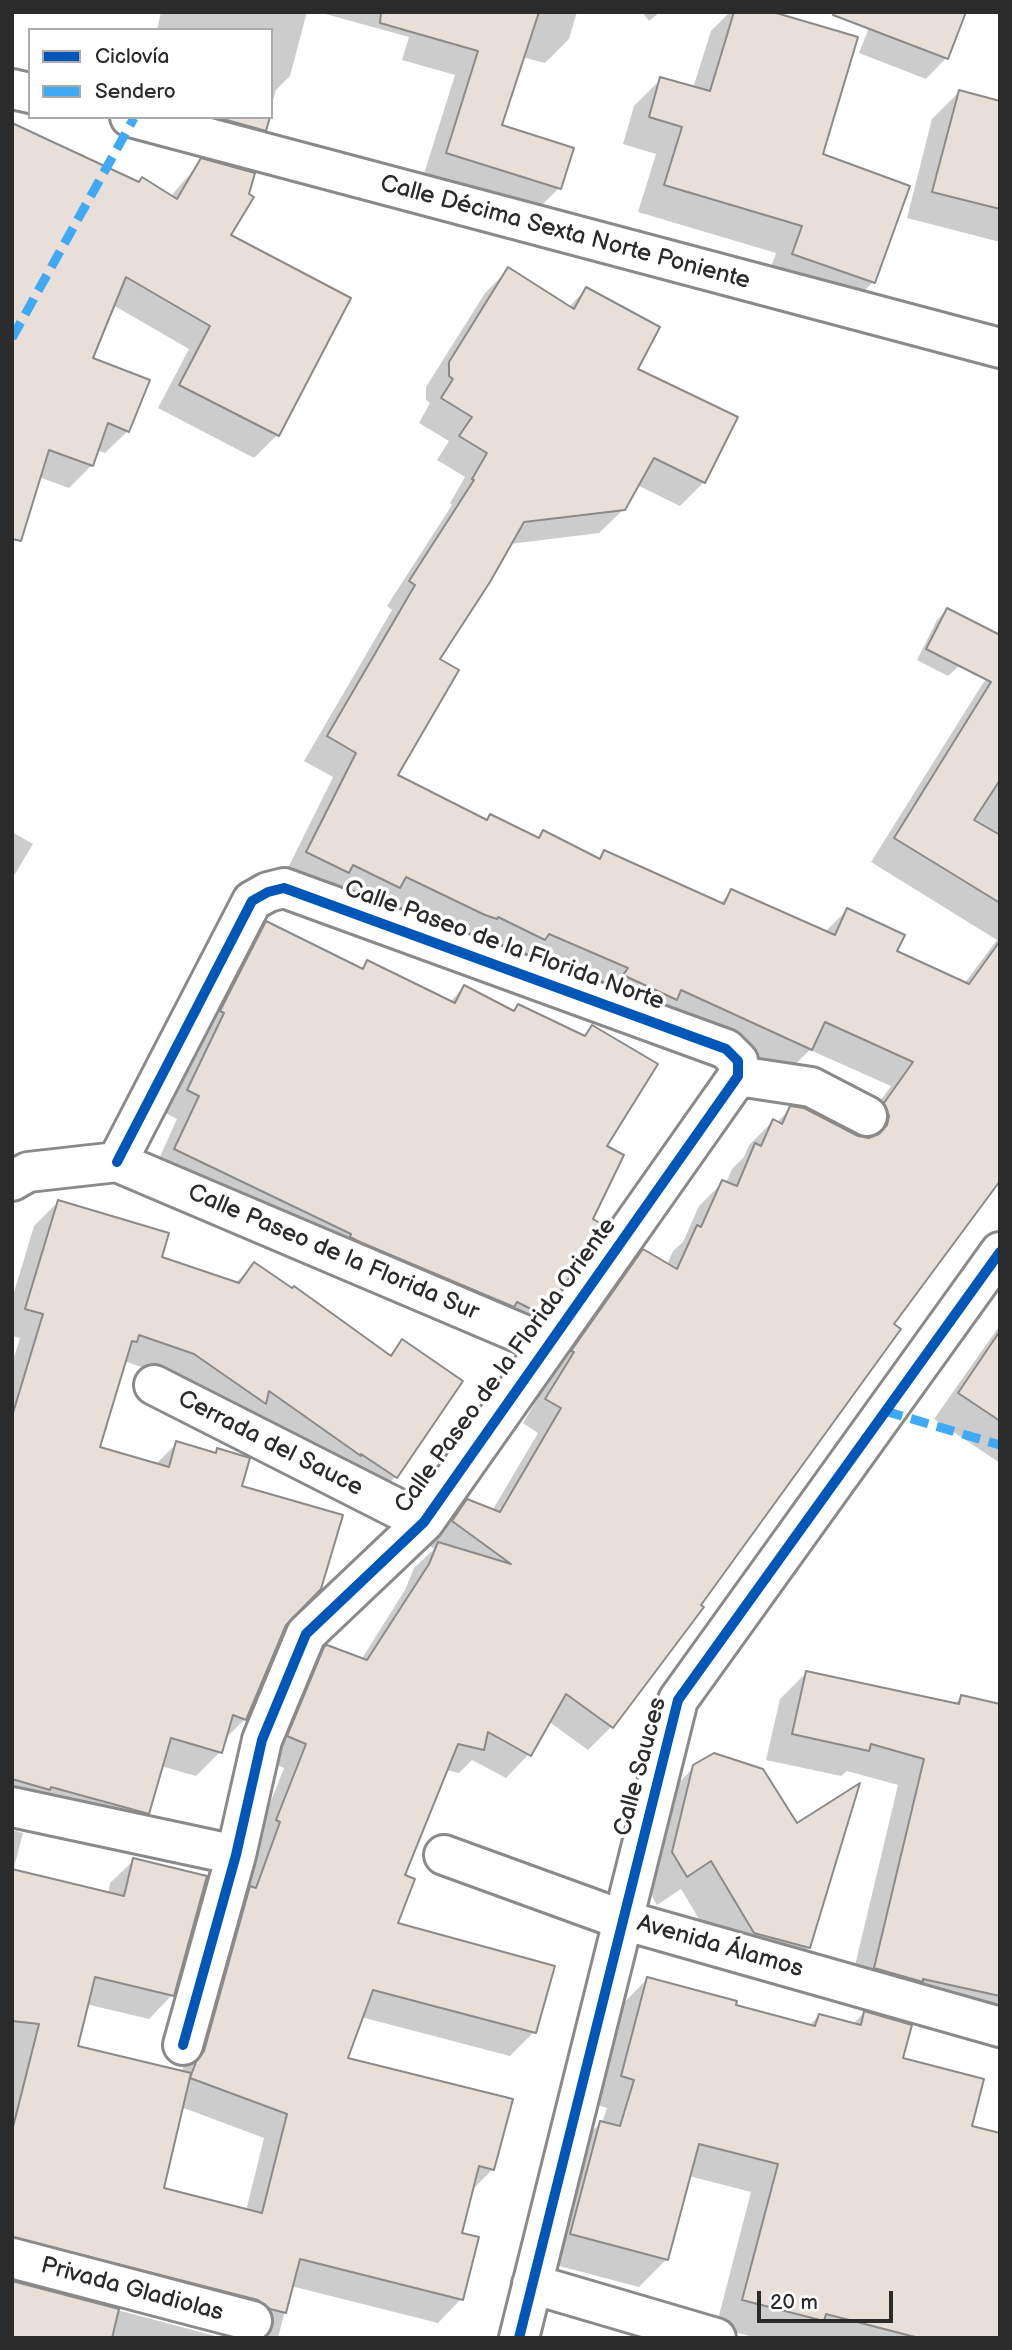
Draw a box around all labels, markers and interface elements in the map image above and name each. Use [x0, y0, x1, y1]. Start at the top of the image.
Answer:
legend [28, 28, 273, 119]
text: Ciclovía [95, 44, 169, 69]
text: Sendero [95, 79, 176, 104]
street label: Calle Décima Sexta Norte Poniente [377, 170, 753, 296]
street label: Calle Paseo de la Florida Norte [340, 875, 668, 1017]
street label: Calle Paseo de la Florida Sur [183, 1179, 483, 1327]
street label: Calle Paseo de la Florida Oriente [389, 1213, 623, 1519]
street label: Cerrada del Sauce [173, 1385, 367, 1503]
street label: Calle Sauces [609, 1695, 673, 1839]
street label: Avenida Álamos [634, 1910, 806, 1984]
street label: Privada Gladiolas [38, 2252, 226, 2328]
scale bar [760, 2276, 897, 2320]
text: 20 m [770, 2290, 818, 2315]

